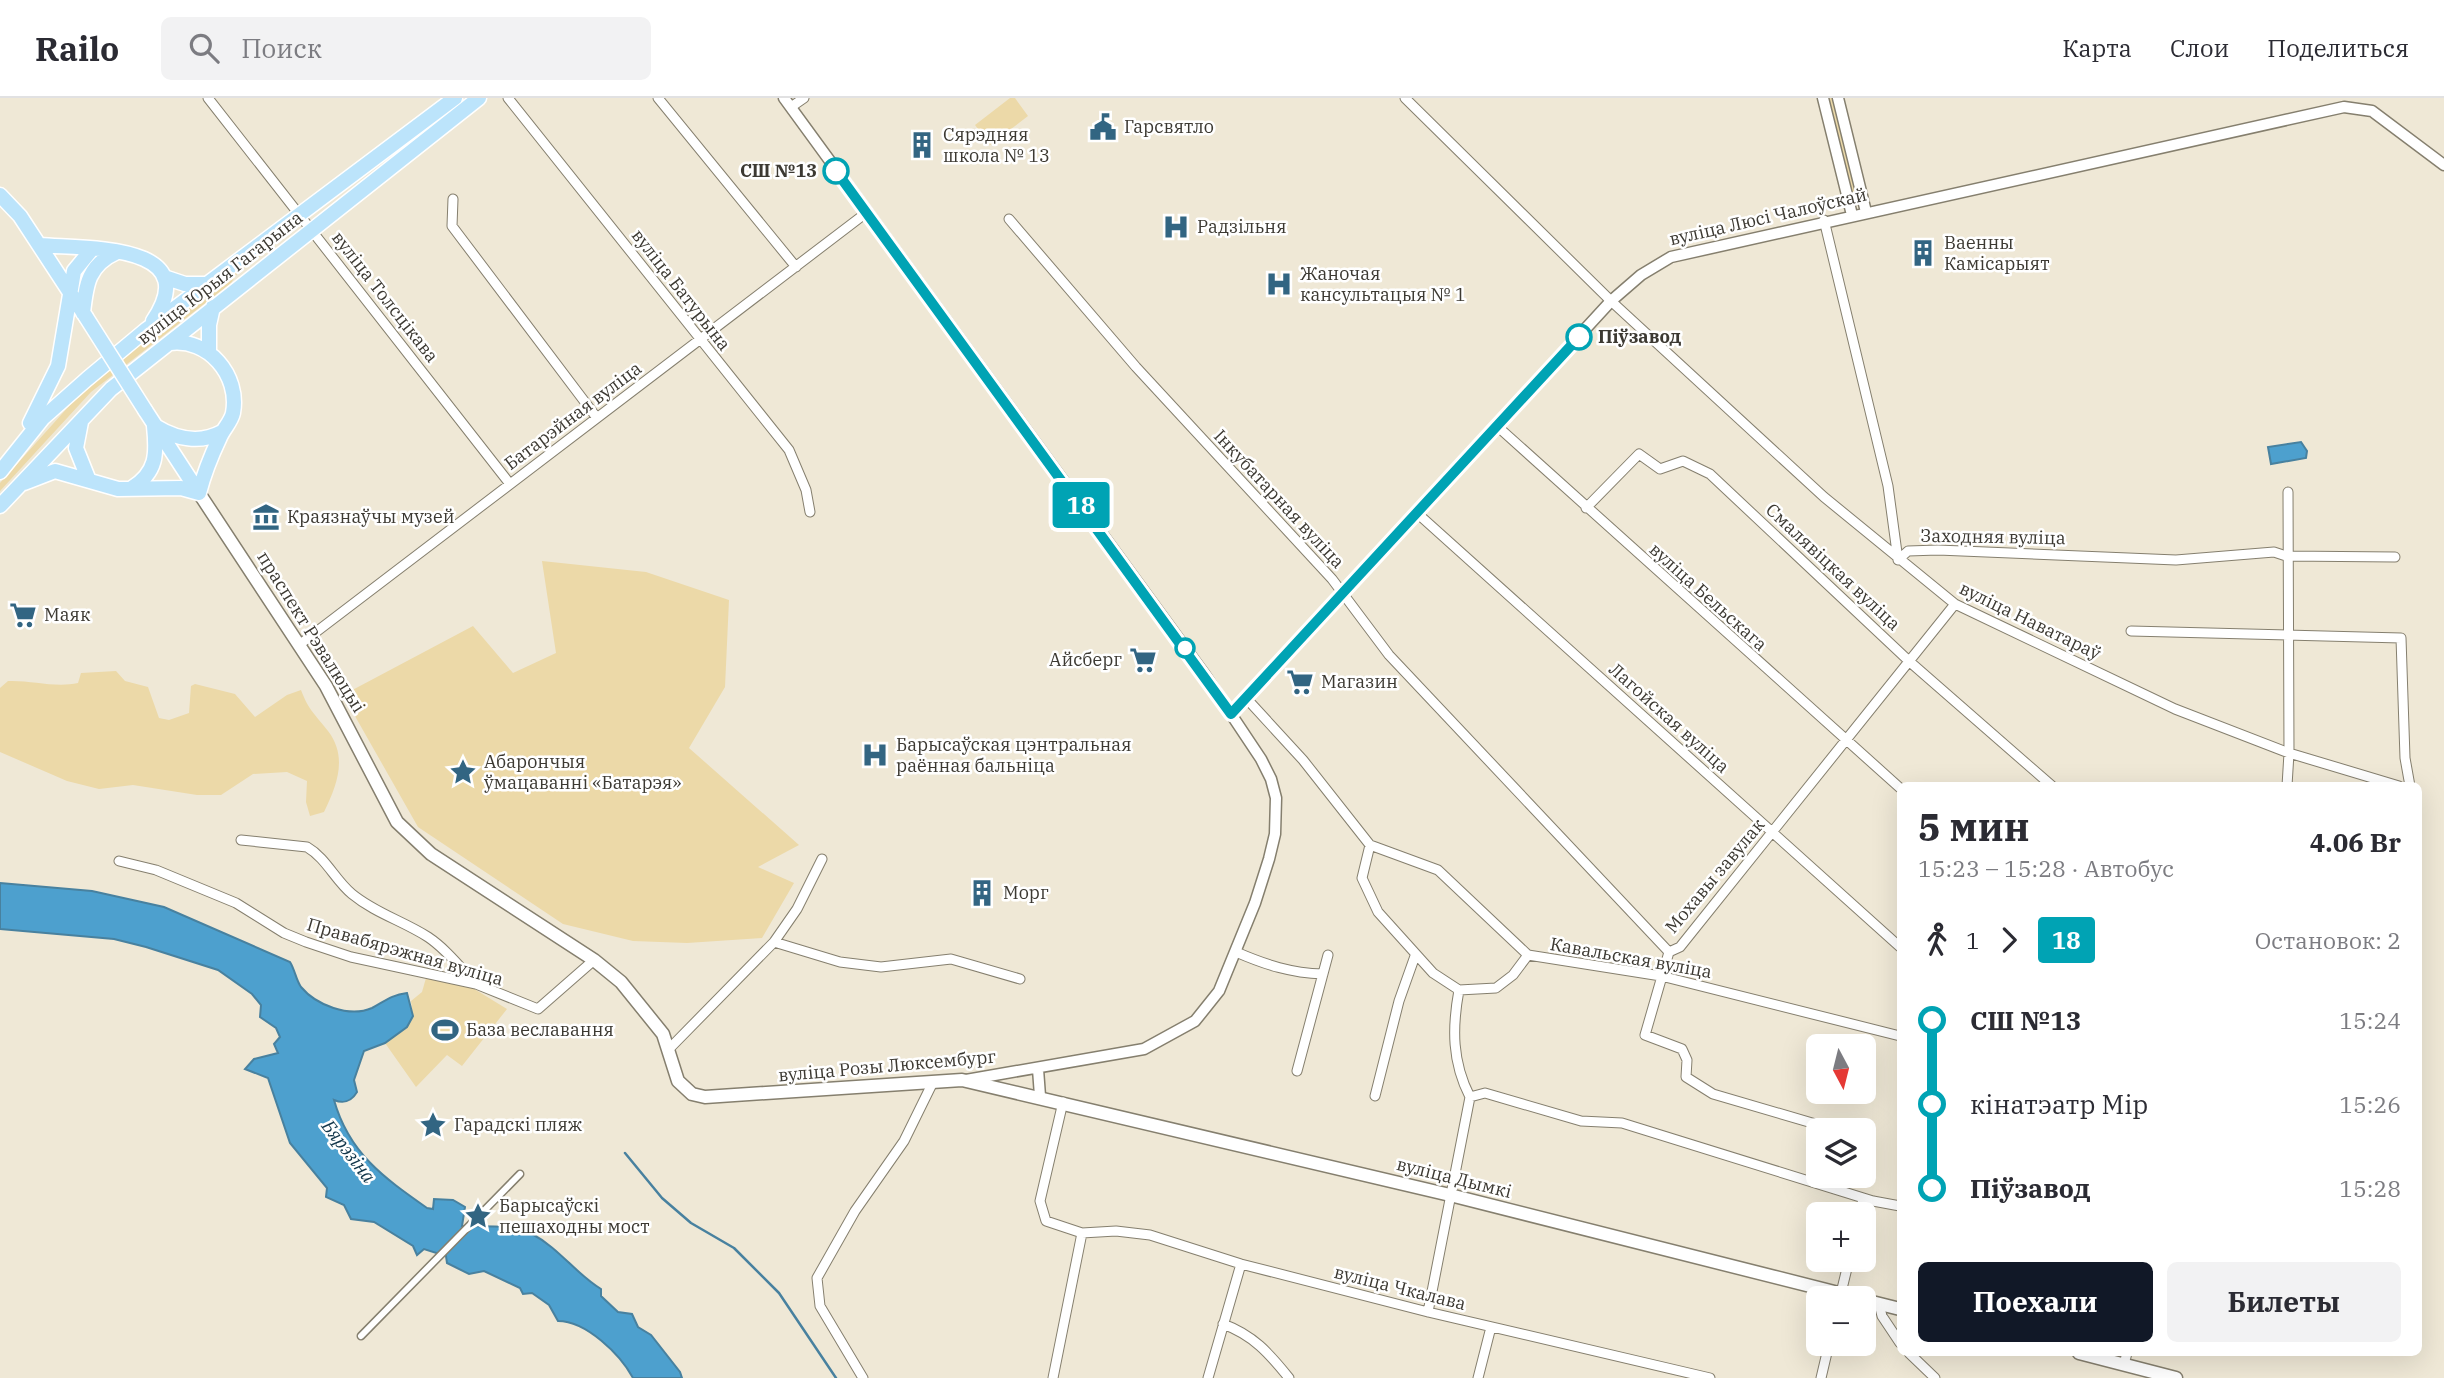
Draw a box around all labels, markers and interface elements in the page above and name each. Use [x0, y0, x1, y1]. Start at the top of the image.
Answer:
search box [161, 17, 651, 80]
text: Railo [35, 27, 119, 70]
icon: search [185, 29, 223, 67]
text: Поиск [241, 31, 322, 65]
text: Карта [2062, 32, 2132, 64]
text: Слои [2170, 32, 2229, 64]
text: Поделиться [2267, 32, 2409, 64]
public building icon: Гарсвятло [1088, 112, 1118, 142]
place label: Гарсвятло [1124, 115, 1214, 138]
place label: Сярэдняя школа № 13 [943, 123, 1050, 167]
building icon: Сярэдняя школа № 13 [907, 130, 937, 160]
marker: СШ №13 [823, 158, 849, 184]
place label: СШ №13 [740, 159, 817, 182]
street label: вуліца Люсі Чалоўскай [1667, 183, 1869, 250]
street label: вуліца Юрыя Гагарына [132, 206, 307, 349]
hospital icon: Радзільня [1161, 212, 1191, 242]
place label: Радзільня [1197, 215, 1287, 238]
street label: вуліца Батурына [627, 224, 736, 355]
street label: вуліца Толсцікава [327, 226, 444, 367]
place label: Ваенны Камісарыят [1944, 231, 2050, 275]
building icon: Ваенны Камісарыят [1908, 238, 1938, 268]
place label: Жаночая кансультацыя № 1 [1300, 262, 1466, 306]
hospital icon: Жаночая кансультацыя № 1 [1264, 269, 1294, 299]
marker: Піўзавод [1566, 324, 1592, 350]
place label: Піўзавод [1598, 325, 1682, 348]
street label: Батарэйная вуліца [500, 356, 646, 475]
street label: Інкубатарная вуліца [1209, 424, 1350, 573]
line badge: 18 [1050, 482, 1112, 528]
text: 18 [1067, 489, 1095, 521]
street label: Смалявіцкая вуліца [1761, 498, 1906, 635]
museum icon: Краязнаўчы музей [251, 502, 281, 532]
place label: Краязнаўчы музей [287, 505, 455, 528]
street label: Заходняя вуліца [1920, 524, 2066, 549]
street label: вуліца Бельскага [1645, 538, 1772, 656]
street label: праспект Рэвалюцыі [252, 547, 371, 717]
street label: вуліца Наватараў [1956, 576, 2105, 665]
supermarket icon: Маяк [8, 600, 38, 630]
place label: Маяк [44, 603, 91, 626]
unlabelled marker [1175, 638, 1195, 658]
supermarket icon: Айсберг [1128, 645, 1158, 675]
place label: Айсберг [1049, 648, 1122, 671]
street label: Лагойская вуліца [1604, 658, 1734, 778]
supermarket icon: Магазин [1285, 667, 1315, 697]
place label: Магазин [1321, 670, 1398, 693]
place label: Барысаўская цэнтральная раённая бальніца [896, 733, 1132, 777]
hospital icon: Барысаўская цэнтральная раённая бальніца [860, 740, 890, 770]
place label: Абарончыя ўмацаванні «Батарэя» [484, 750, 681, 794]
place icon: Абарончыя ўмацаванні «Батарэя» [448, 757, 478, 787]
text: 5 мин [1918, 802, 2029, 851]
street label: Мохавы завулак [1660, 813, 1770, 938]
text: 4.06 Br [2310, 825, 2401, 859]
text: 15:23 – 15:28 · Автобус [1918, 853, 2174, 883]
building icon: Морг [967, 878, 997, 908]
place label: Морг [1003, 881, 1049, 904]
street label: Правабярэжная вуліца [304, 912, 506, 991]
icon: walk [1918, 921, 1956, 959]
icon: forward [1990, 921, 2028, 959]
text: 18 [2052, 924, 2081, 956]
text: 1 [1966, 925, 1980, 955]
text: Остановок: 2 [2255, 925, 2401, 955]
street label: Кавальская вуліца [1548, 932, 1714, 983]
text: СШ №13 [1970, 1003, 2081, 1037]
text: 15:24 [2339, 1005, 2401, 1035]
sports icon: База веславання [430, 1015, 460, 1045]
place label: База веславання [466, 1018, 614, 1041]
north arrow [1806, 1034, 1876, 1104]
map controls [1806, 1034, 1876, 1356]
street label: вуліца Розы Люксембург [777, 1045, 997, 1086]
text: кінатэатр Мір [1970, 1087, 2148, 1121]
text: 15:26 [2339, 1089, 2401, 1119]
place icon: Гарадскі пляж [418, 1110, 448, 1140]
place label: Гарадскі пляж [454, 1113, 583, 1136]
water label: Бярэзіна [316, 1114, 382, 1188]
button: layers [1806, 1118, 1876, 1188]
street label: вуліца Дымкі [1394, 1152, 1514, 1203]
text: Піўзавод [1970, 1171, 2090, 1205]
text: 15:28 [2339, 1173, 2401, 1203]
place label: Барысаўскі пешаходны мост [499, 1194, 650, 1238]
place icon: Барысаўскі пешаходны мост [463, 1201, 493, 1231]
button: + [1806, 1202, 1876, 1272]
street label: вуліца Чкалава [1332, 1260, 1469, 1315]
button: Поехали [1918, 1262, 2153, 1342]
button: Билеты [2167, 1262, 2401, 1342]
button: − [1806, 1286, 1876, 1356]

